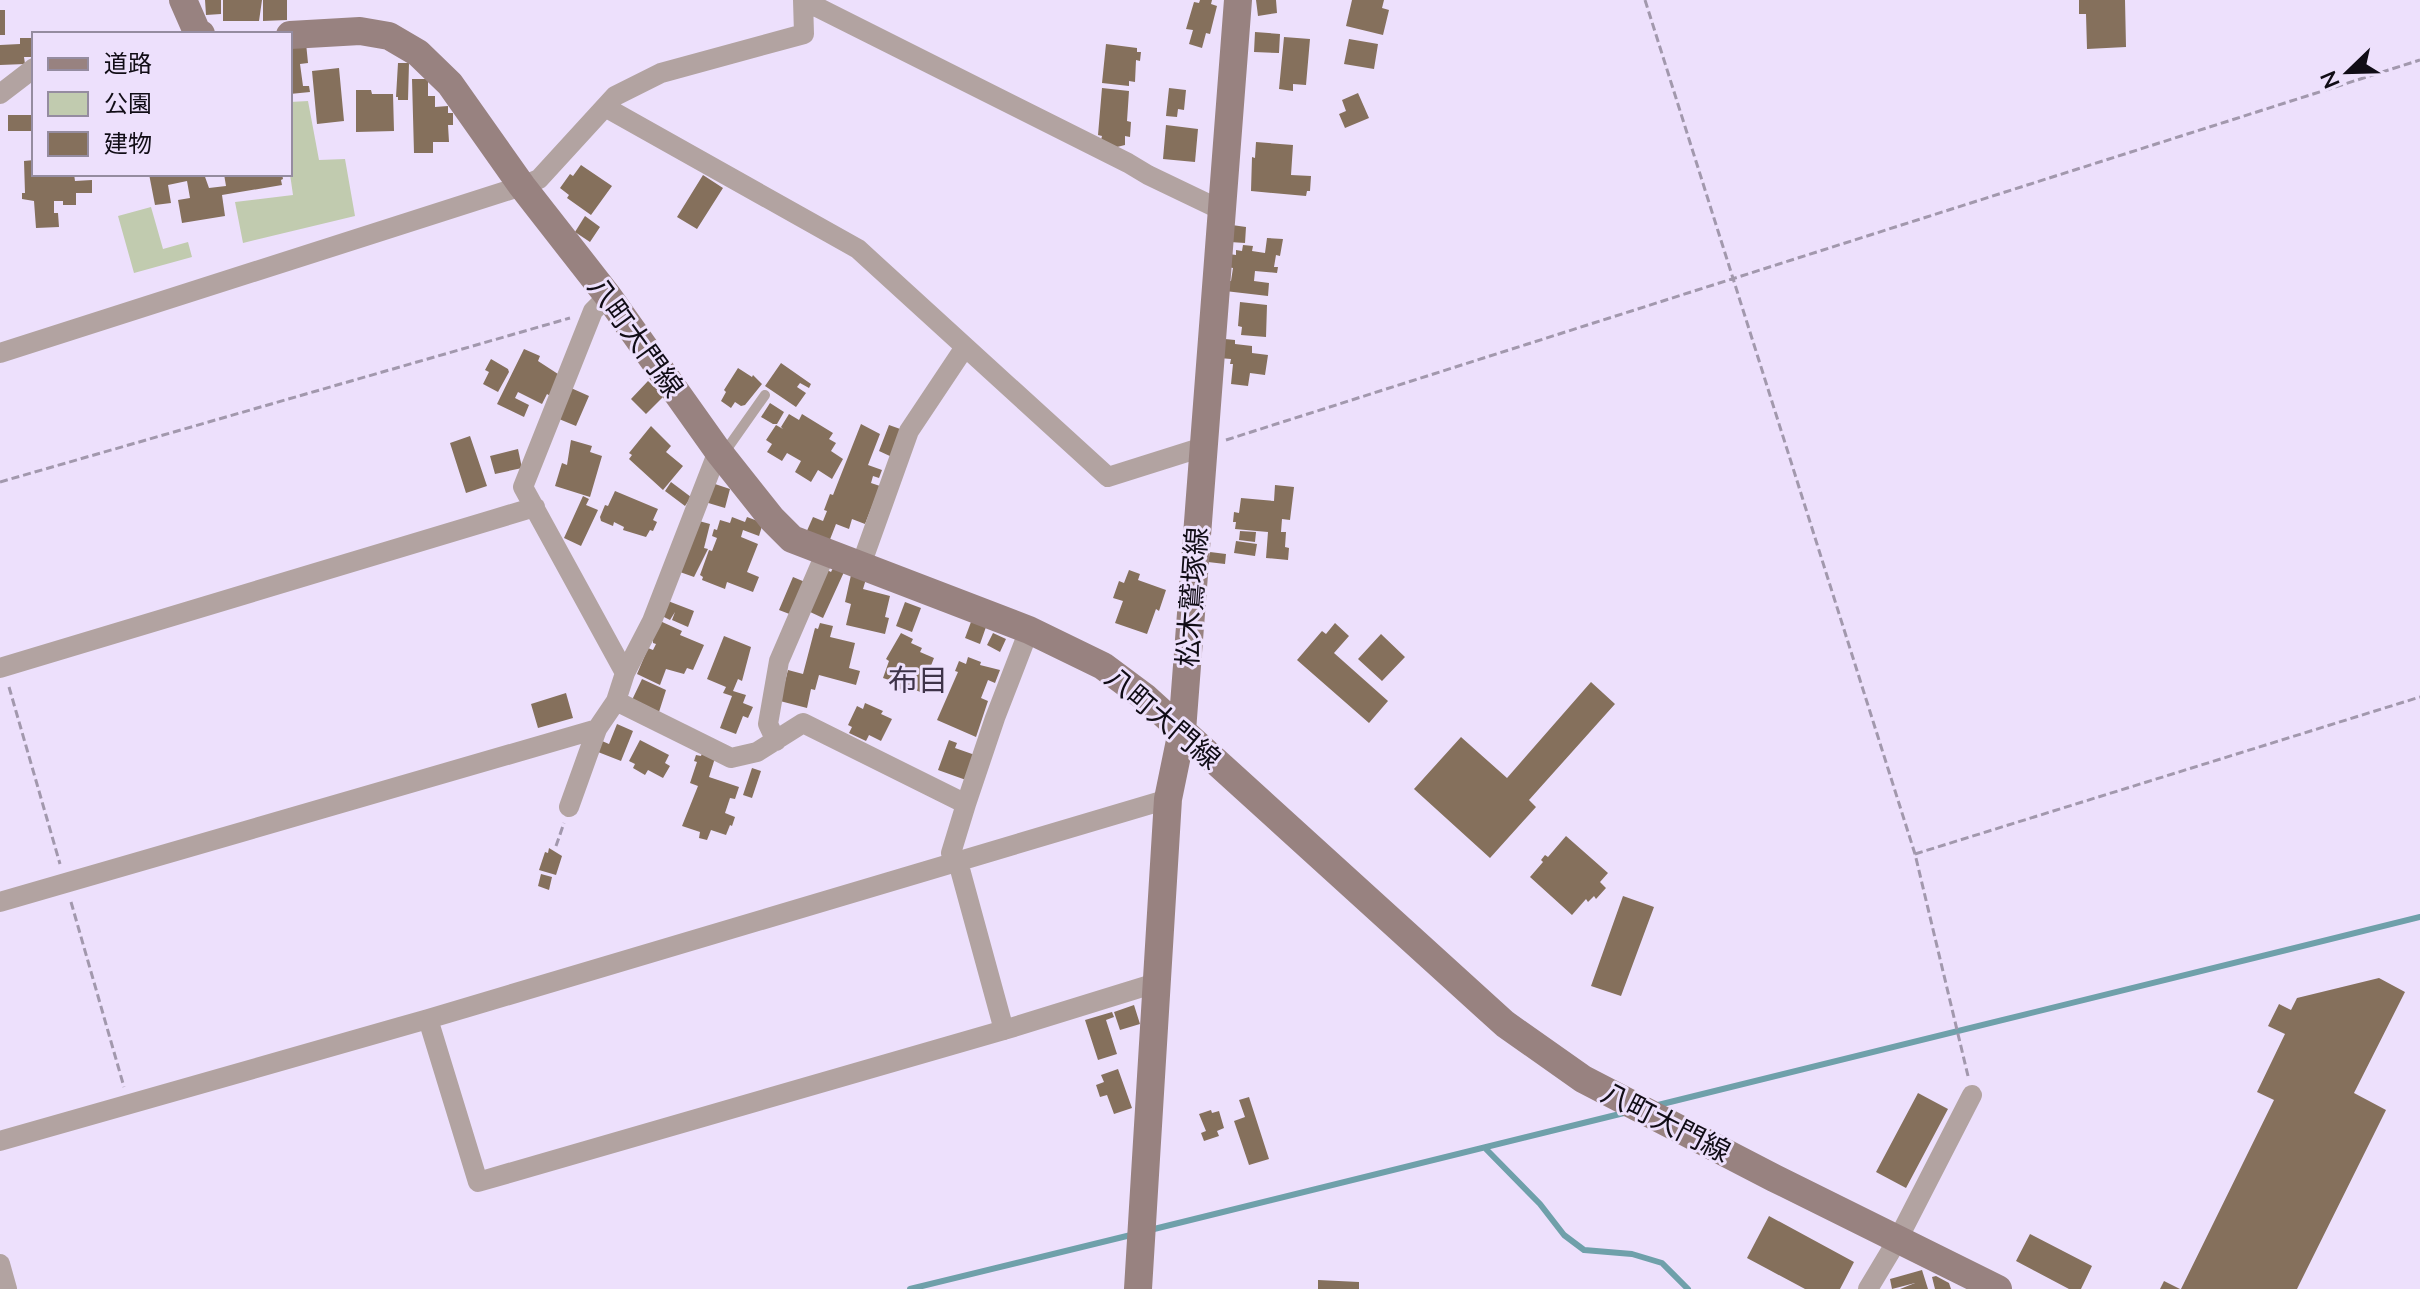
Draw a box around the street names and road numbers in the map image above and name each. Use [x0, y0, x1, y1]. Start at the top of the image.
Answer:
street label: 八町大門線 [579, 270, 692, 405]
street label: 松木鷲塚線 [1169, 526, 1217, 668]
street label: 八町大門線 [1097, 659, 1228, 778]
street label: 八町大門線 [1595, 1074, 1737, 1172]

